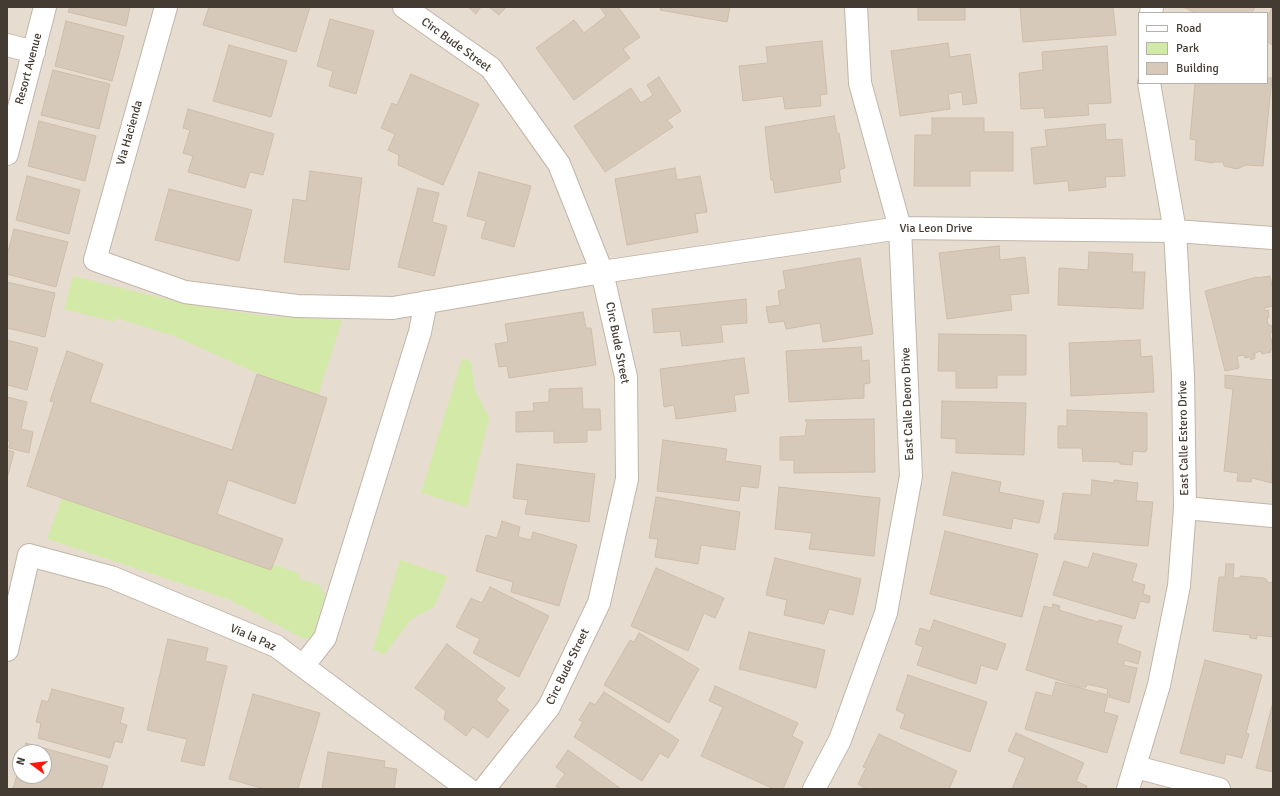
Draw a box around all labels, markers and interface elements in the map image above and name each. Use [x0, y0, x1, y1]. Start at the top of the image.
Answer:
legend [1138, 12, 1268, 84]
street label: Circ Bude Street [418, 15, 494, 75]
text: Road [1176, 21, 1202, 36]
street label: Resort Avenue [13, 32, 45, 106]
text: Park [1176, 41, 1199, 56]
text: Building [1176, 61, 1219, 76]
street label: Via Hacienda [114, 99, 146, 167]
street label: Via Leon Drive [899, 222, 973, 236]
street label: Circ Bude Street [602, 301, 632, 385]
street label: East Calle Deoro Drive [899, 347, 917, 461]
street label: East Calle Estero Drive [1176, 380, 1192, 496]
street label: Via la Paz [228, 621, 278, 655]
street label: Circ Bude Street [543, 627, 593, 707]
north arrow [12, 744, 52, 784]
text: N [14, 756, 28, 766]

